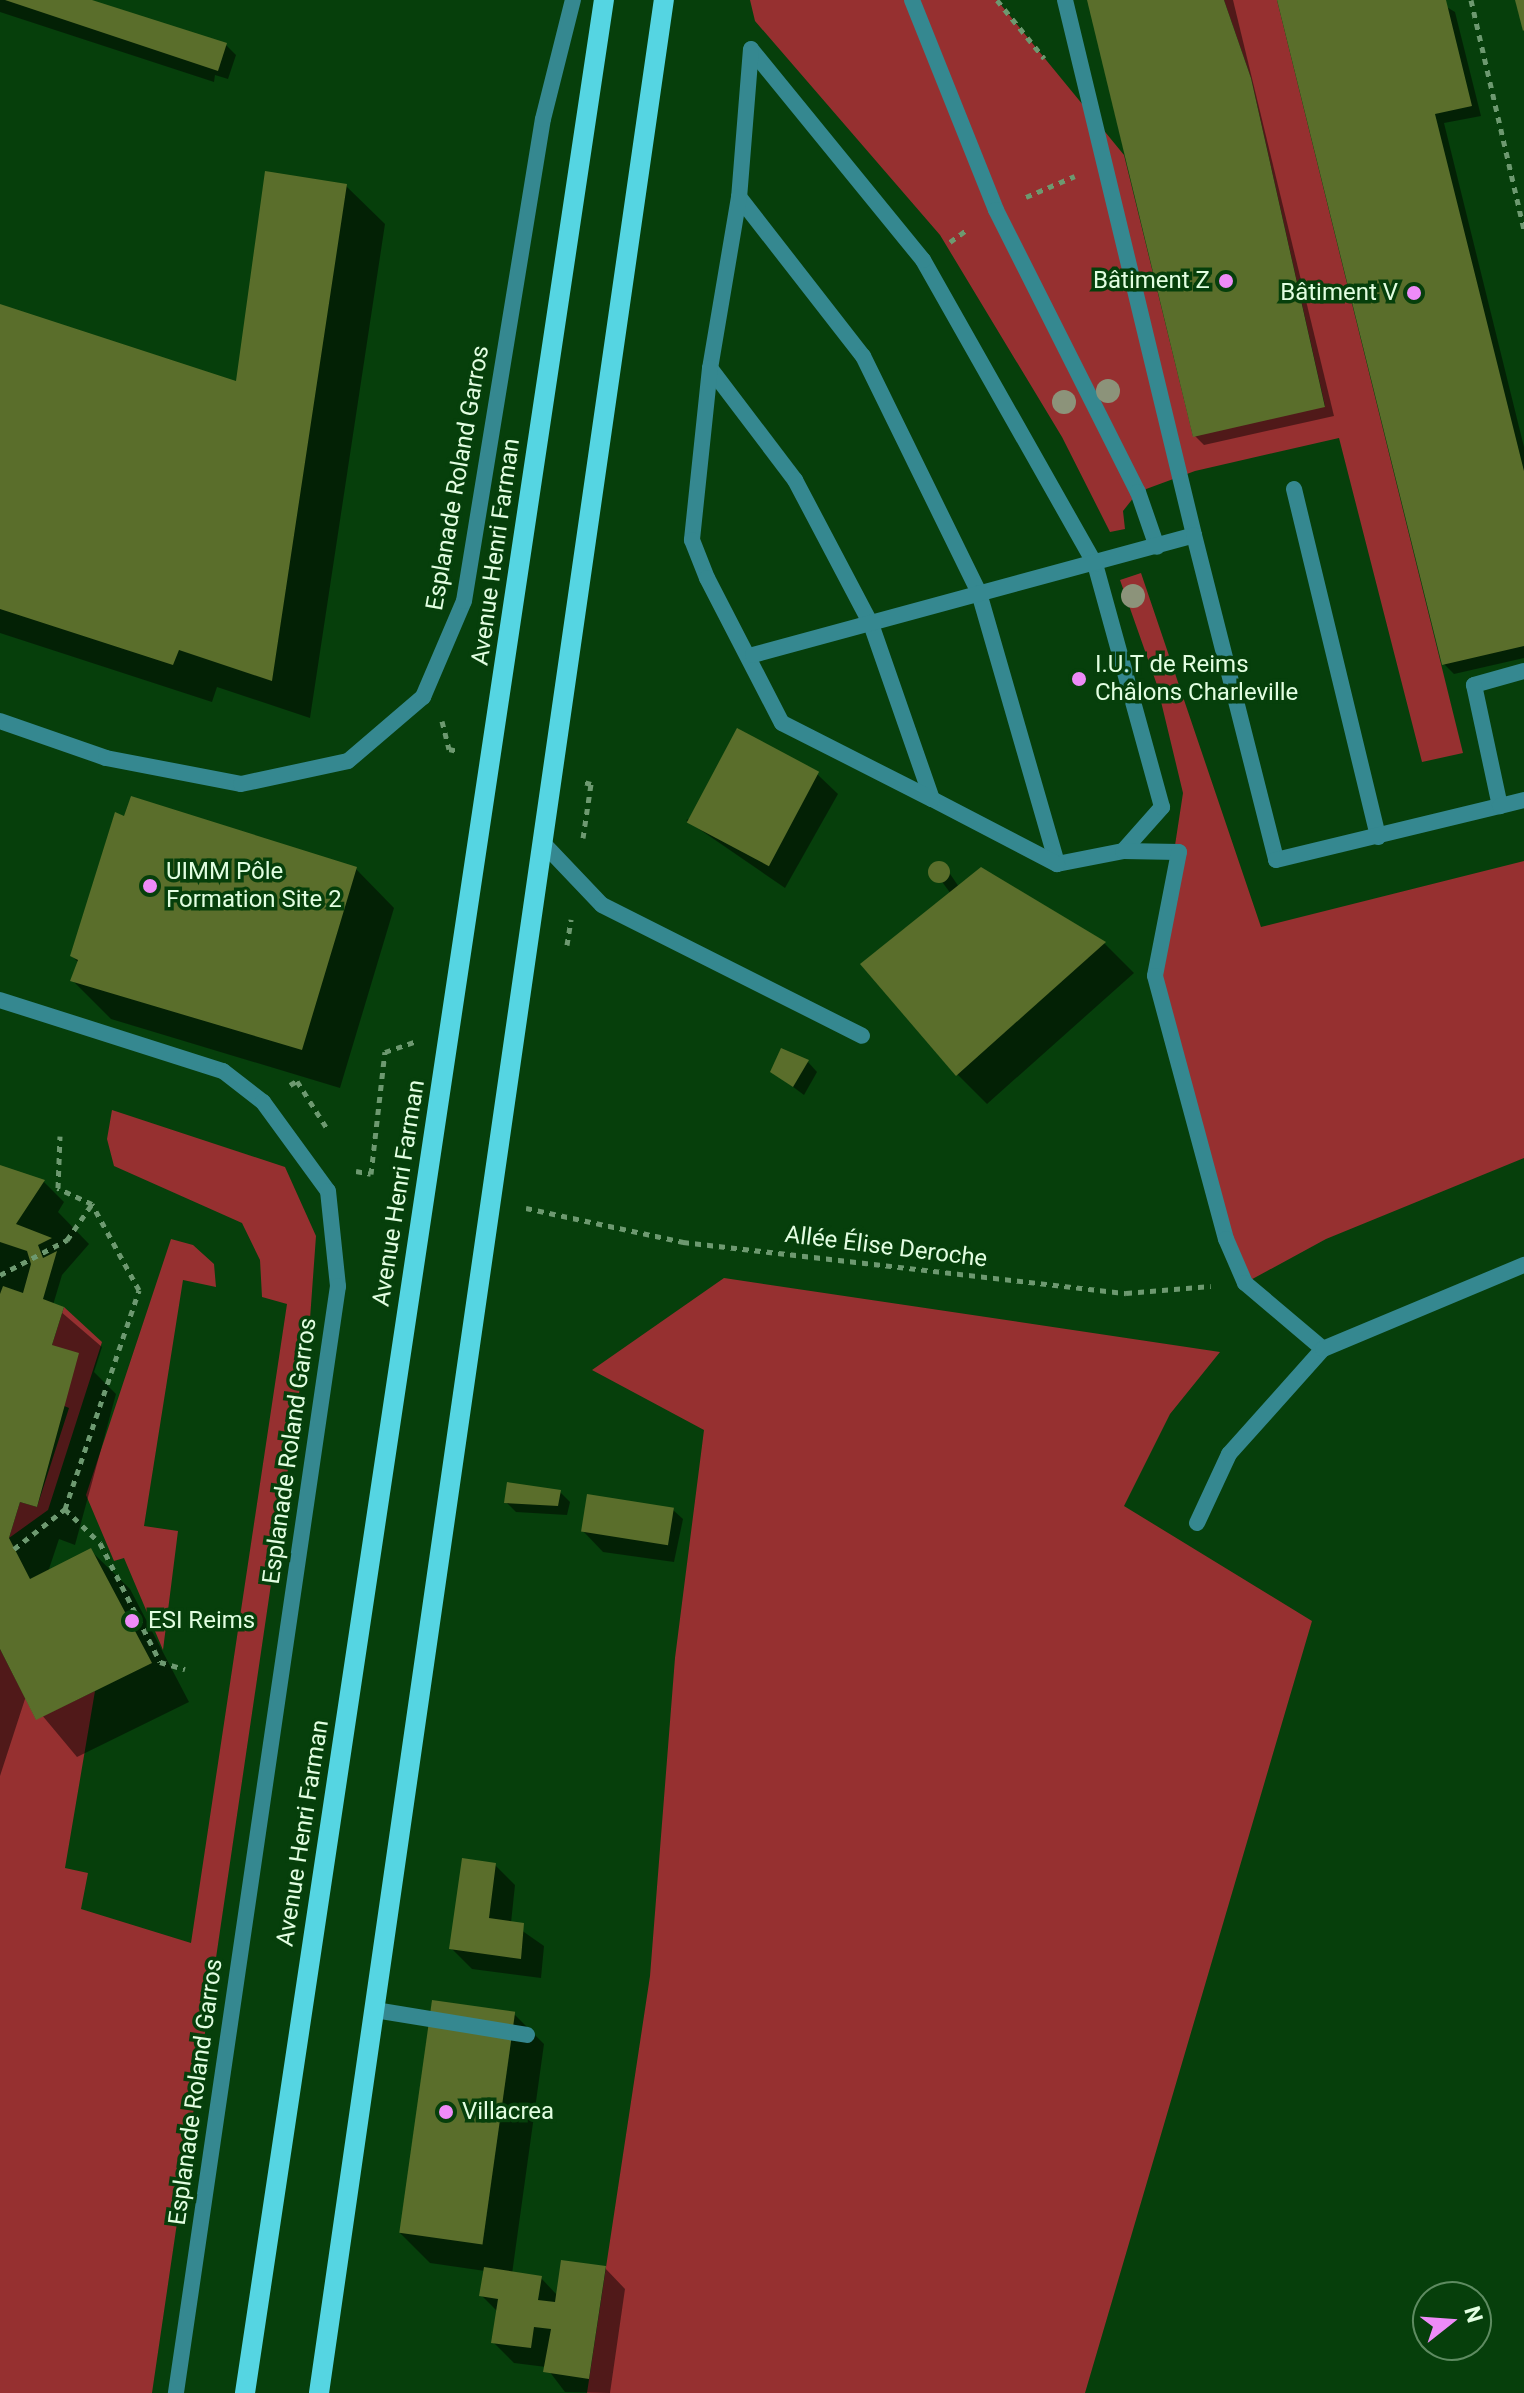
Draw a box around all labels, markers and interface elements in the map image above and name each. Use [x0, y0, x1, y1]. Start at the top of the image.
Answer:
place label: Bâtiment Z [1093, 267, 1210, 295]
marker: Bâtiment Z [1217, 272, 1235, 290]
place label: Bâtiment V [1280, 279, 1398, 307]
marker: Bâtiment V [1405, 284, 1423, 302]
street label: Esplanade Roland Garros [421, 343, 495, 613]
street label: Avenue Henri Farman [466, 437, 526, 667]
place label: I.U.T de Reims Châlons Charleville [1095, 651, 1298, 707]
marker: I.U.T de Reims Châlons Charleville [1070, 670, 1088, 688]
place label: UIMM Pôle Formation Site 2 [166, 858, 342, 914]
marker: UIMM Pôle Formation Site 2 [141, 877, 159, 895]
street label: Avenue Henri Farman [367, 1078, 431, 1308]
street label: Allée Élise Deroche [783, 1220, 989, 1274]
street label: Esplanade Roland Garros [257, 1316, 323, 1586]
place label: ESI Reims [148, 1607, 255, 1635]
marker: ESI Reims [123, 1612, 141, 1630]
street label: Avenue Henri Farman [271, 1718, 335, 1948]
street label: Esplanade Roland Garros [163, 1957, 229, 2227]
place label: Villacrea [462, 2098, 554, 2126]
marker: Villacrea [437, 2103, 455, 2121]
north arrow [1412, 2281, 1492, 2361]
text: N [1459, 2303, 1488, 2326]

